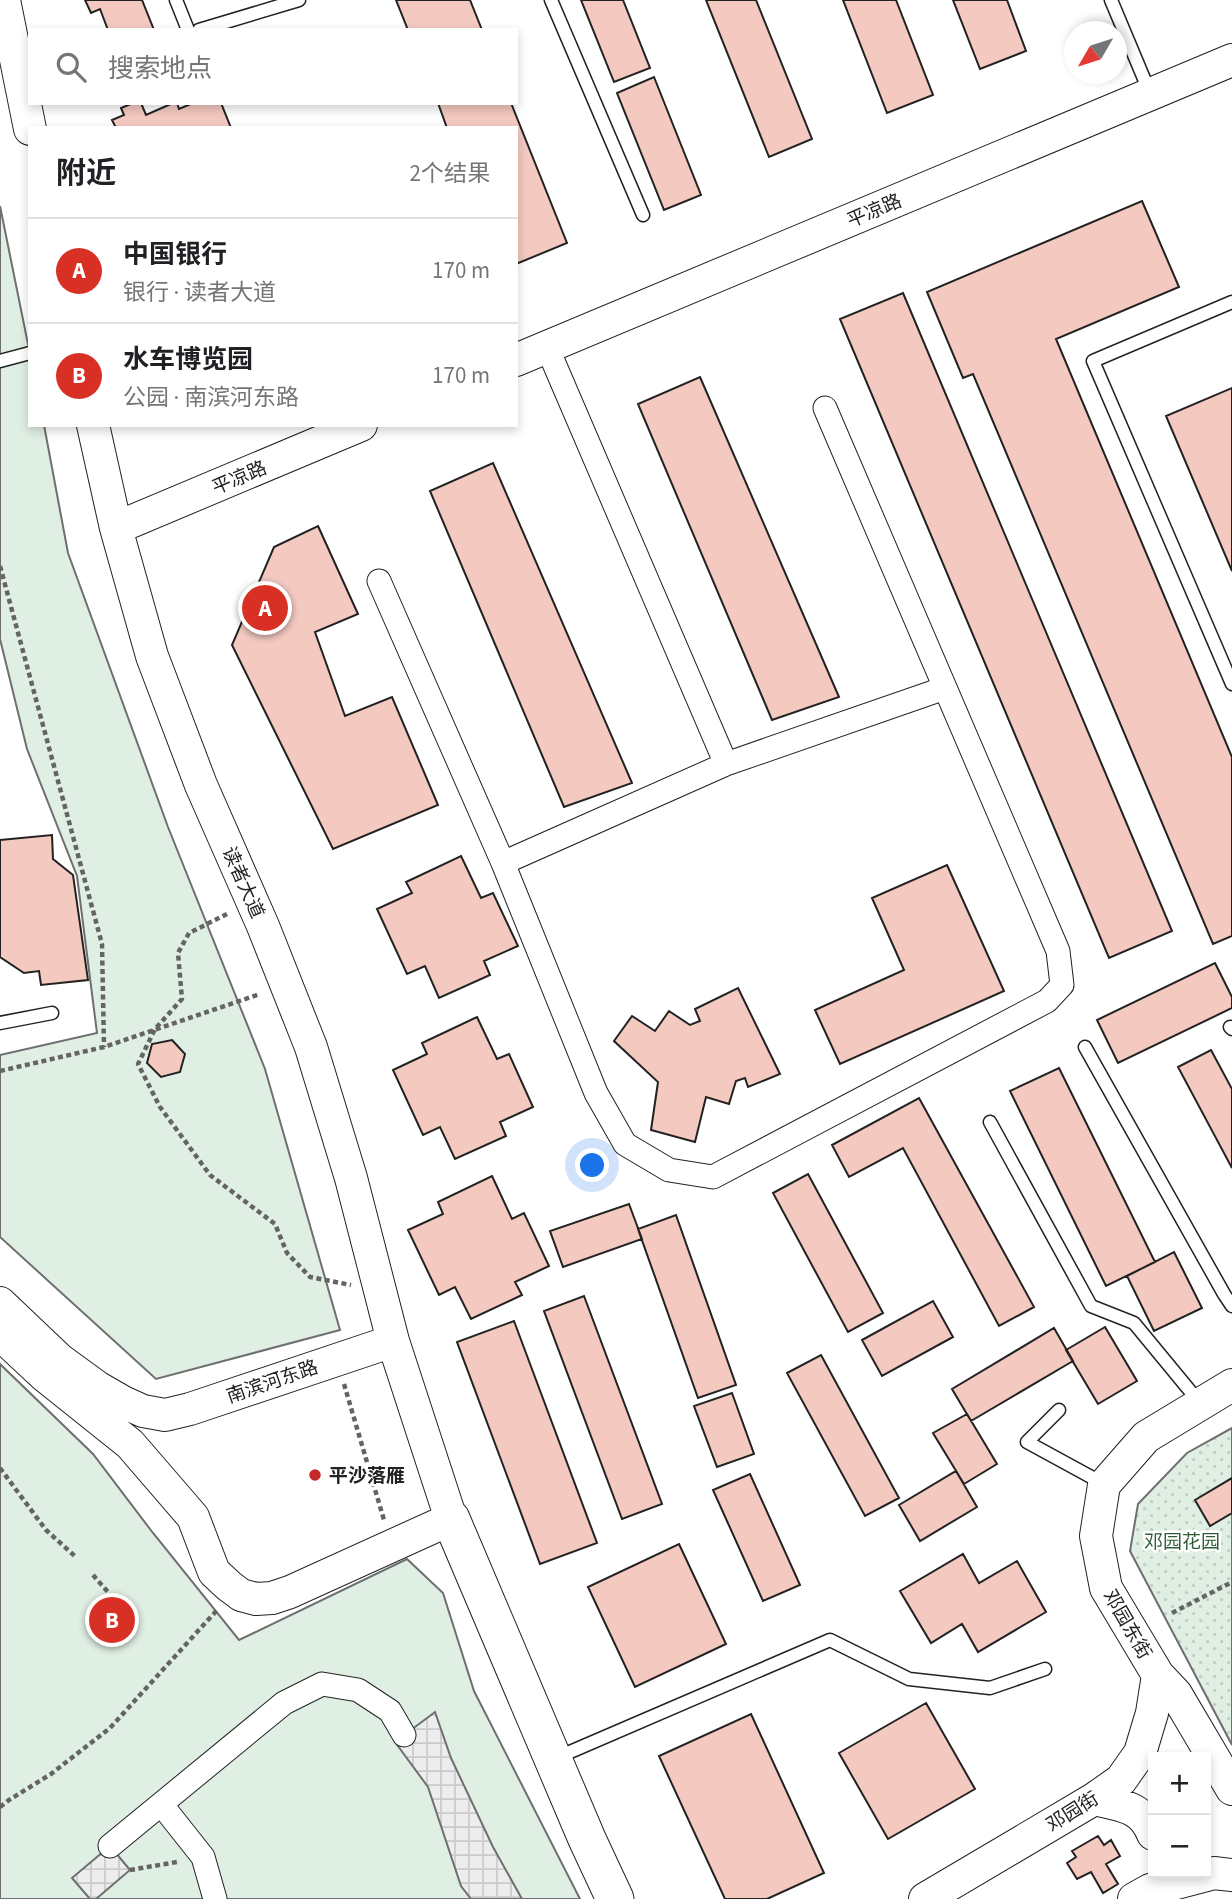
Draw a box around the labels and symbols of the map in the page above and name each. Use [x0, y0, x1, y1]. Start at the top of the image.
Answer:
north arrow [1064, 21, 1127, 84]
street label: 平凉路 [843, 188, 906, 235]
street label: 平凉路 [208, 455, 271, 502]
pin: A [242, 582, 288, 634]
street label: 读者大道 [215, 842, 270, 923]
your location [575, 1148, 609, 1182]
street label: 南滨河东路 [223, 1354, 322, 1411]
place label: 平沙落雁 [329, 1463, 405, 1490]
marker: 平沙落雁 [307, 1467, 323, 1483]
park label: 邓园花园 [1144, 1529, 1220, 1556]
street label: 邓园东街 [1096, 1585, 1157, 1664]
pin: B [89, 1594, 135, 1646]
street label: 邓园街 [1041, 1786, 1104, 1839]

